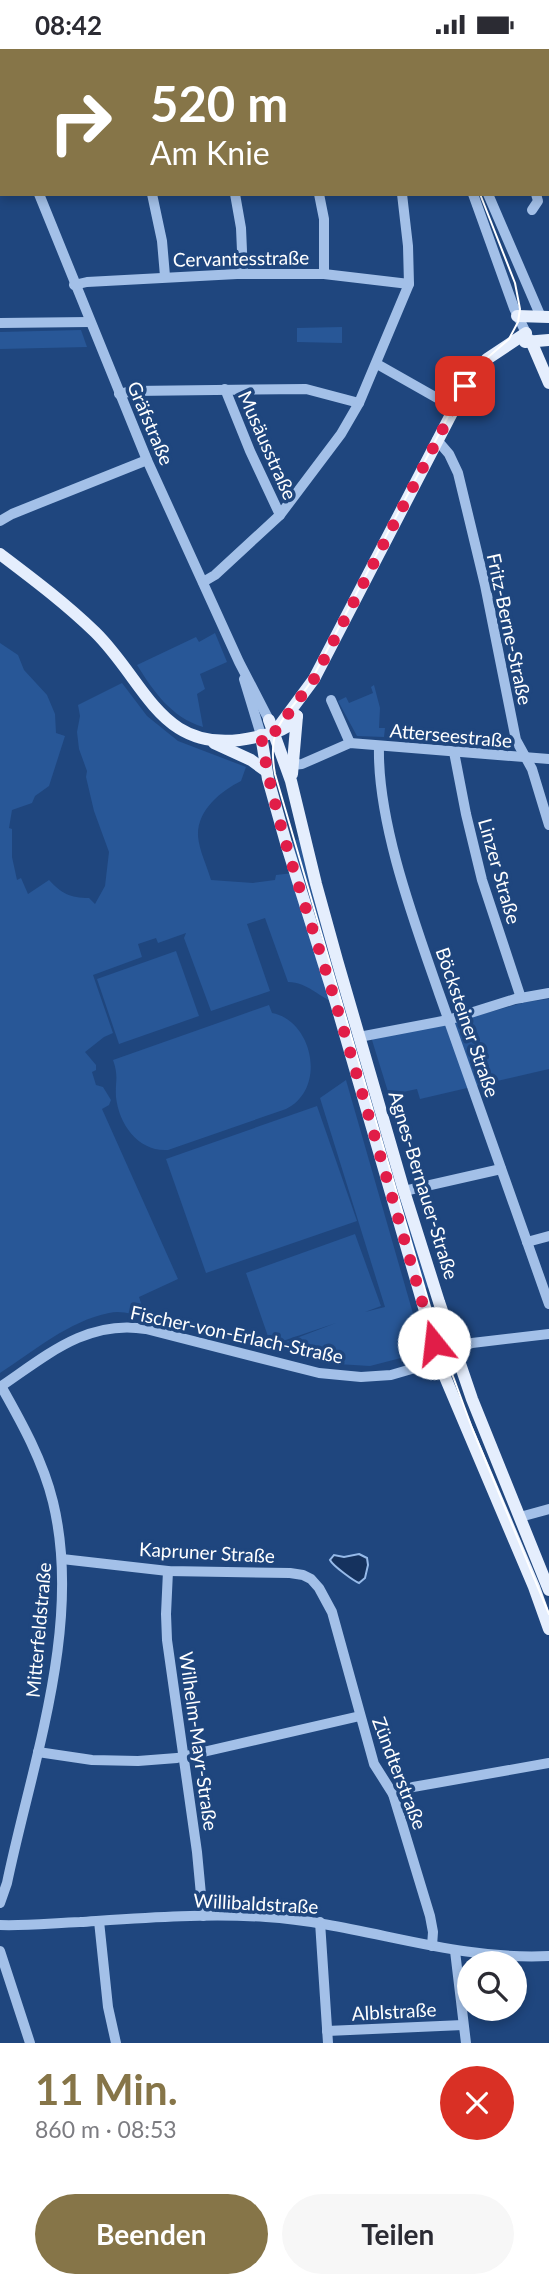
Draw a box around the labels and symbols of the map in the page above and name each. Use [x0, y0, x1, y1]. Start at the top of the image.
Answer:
street label: Cervantesstraße [173, 245, 309, 271]
pin [435, 356, 495, 416]
street label: Gräfstraße [123, 378, 179, 468]
street label: Musäusstraße [234, 387, 302, 503]
street label: Fritz-Berne-Straße [483, 551, 537, 707]
street label: Atterseestraße [389, 718, 513, 752]
street label: Linzer Straße [474, 816, 526, 926]
street label: Böcksteiner Straße [432, 944, 504, 1100]
street label: Agnes-Bernauer-Straße [384, 1088, 464, 1282]
street label: Fischer-von-Erlach-Straße [128, 1300, 346, 1368]
position arrow [397, 1306, 471, 1380]
street label: Kapruner Straße [138, 1537, 276, 1567]
street label: Mitterfeldstraße [21, 1561, 55, 1699]
street label: Wilhelm-Mayr-Straße [175, 1650, 223, 1832]
street label: Zündterstraße [368, 1713, 432, 1833]
street label: Willibaldstraße [193, 1888, 319, 1918]
street label: Alblstraße [351, 1997, 437, 2025]

